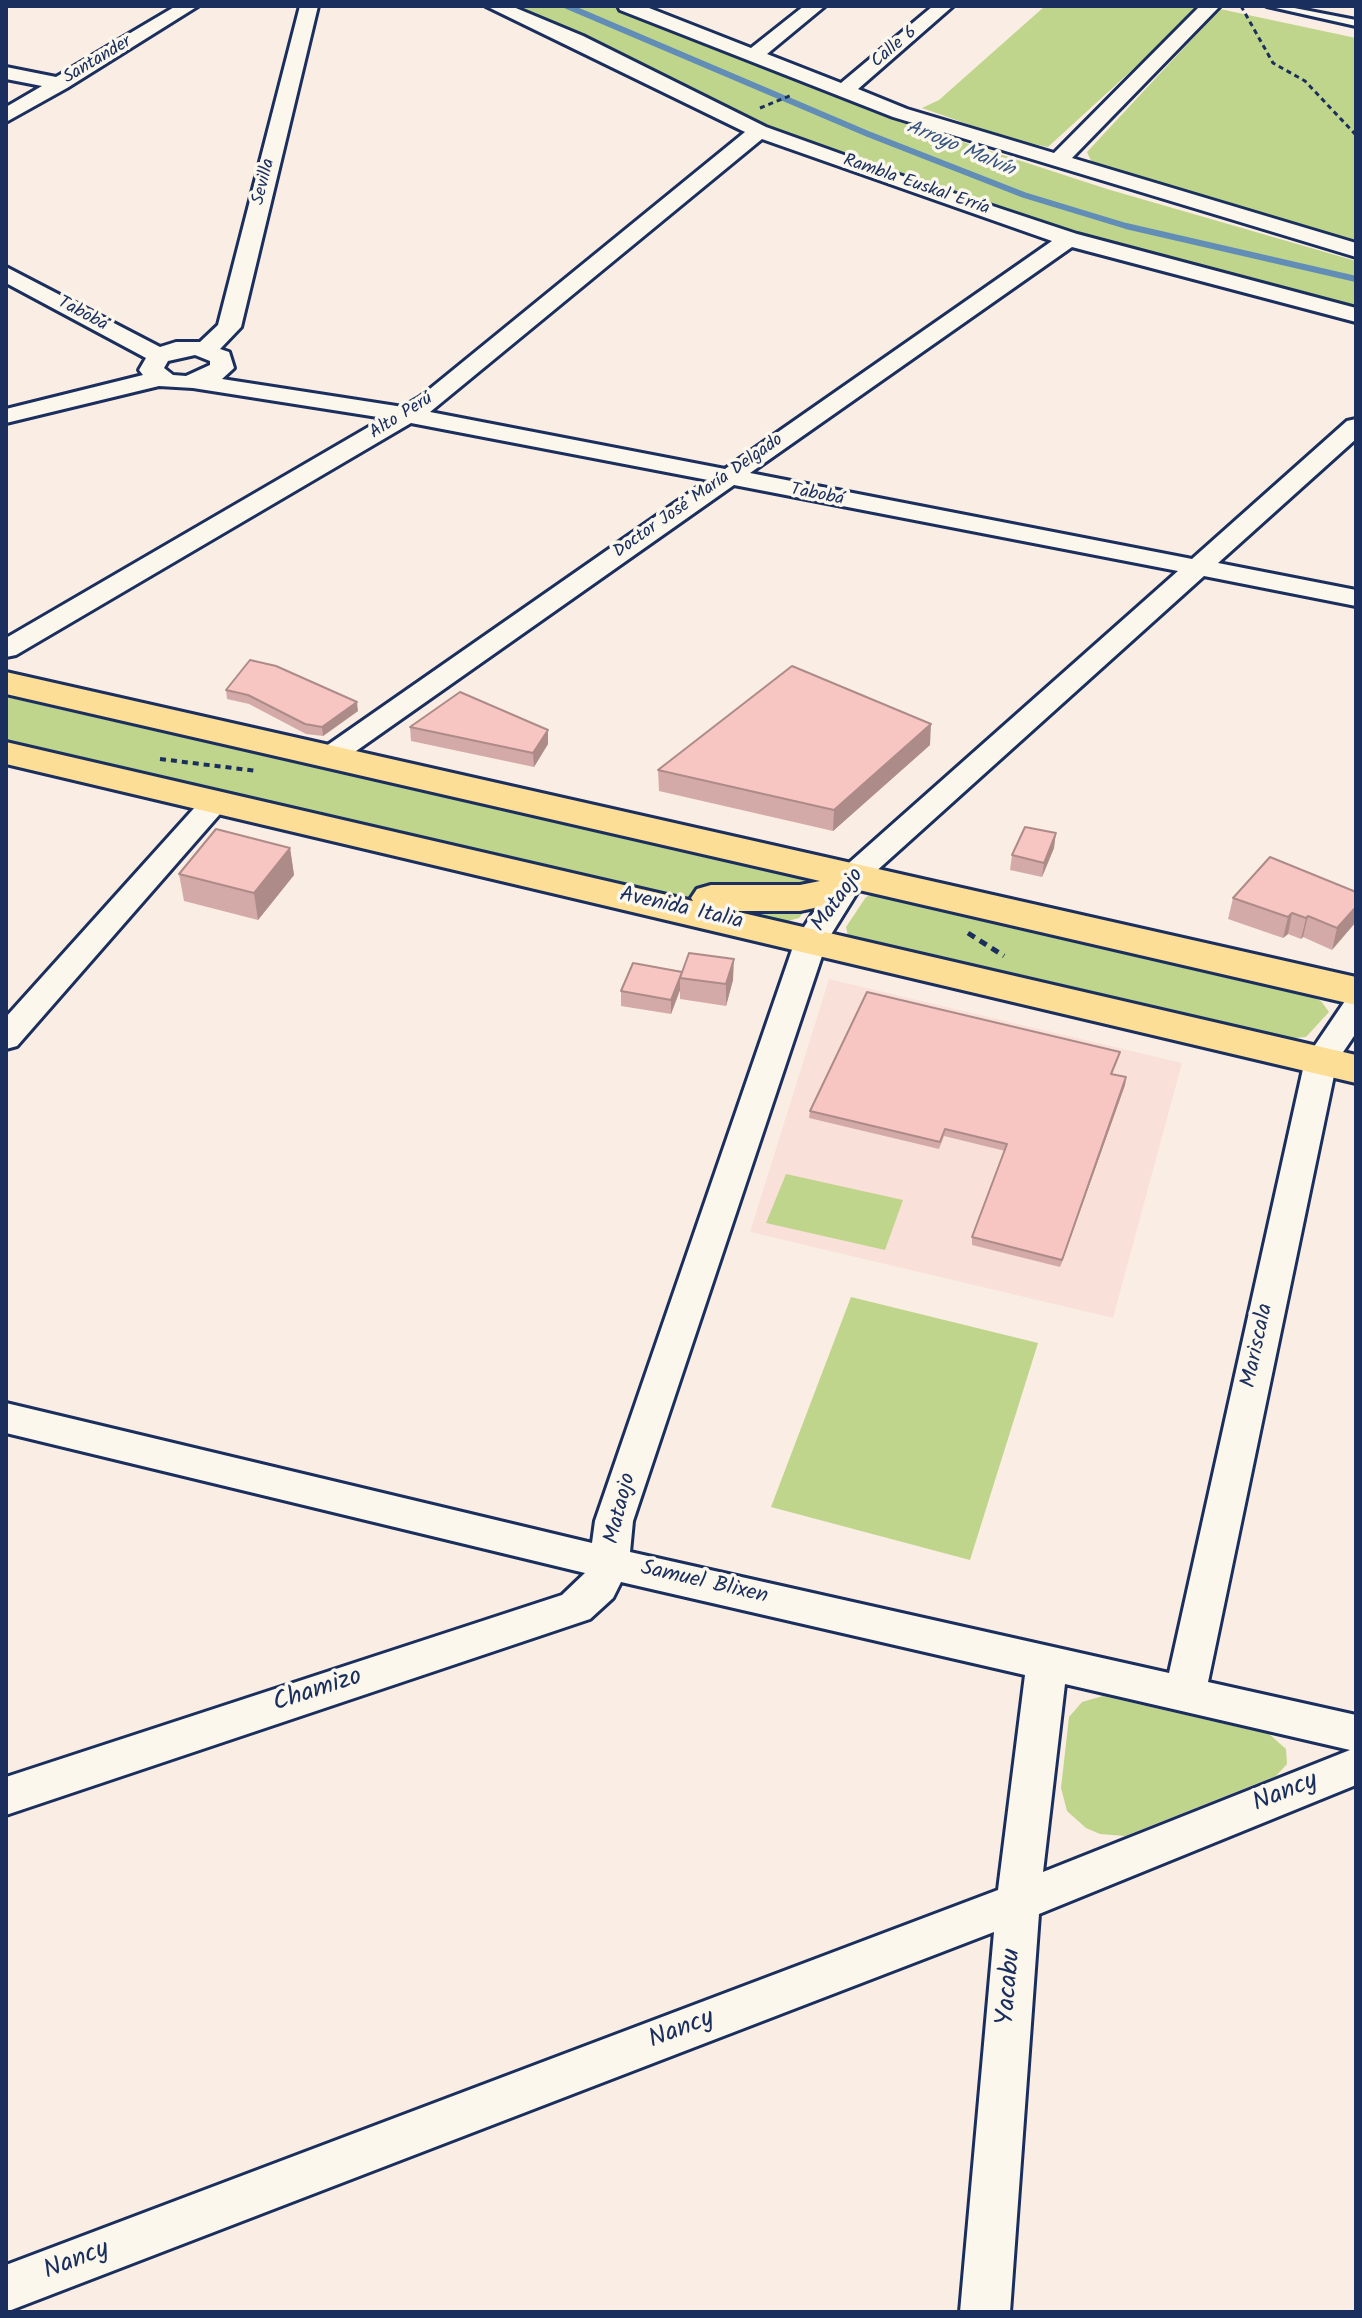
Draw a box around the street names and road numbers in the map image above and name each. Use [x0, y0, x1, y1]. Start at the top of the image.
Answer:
street label: Calle 6 [868, 23, 922, 73]
street label: Santander [60, 32, 136, 90]
street label: Rambla Euskal Erría [840, 151, 992, 221]
street label: Sevilla [249, 157, 281, 207]
street label: Tabobá [53, 293, 111, 337]
street label: Alto Perú [367, 389, 437, 445]
street label: Doctor José María Delgado [610, 430, 788, 564]
street label: Tabobá [789, 480, 845, 512]
street label: Mataojo [807, 864, 871, 938]
street label: Avenida Italia [617, 883, 745, 937]
street label: Mariscala [1237, 1301, 1281, 1391]
street label: Mataojo [600, 1471, 644, 1547]
street label: Samuel Blixen [638, 1557, 770, 1611]
street label: Chamizo [270, 1663, 366, 1721]
street label: Nancy [1249, 1767, 1323, 1821]
street label: Yacabu [992, 1947, 1030, 2027]
street label: Nancy [645, 2004, 719, 2058]
street label: Nancy [40, 2235, 114, 2289]

